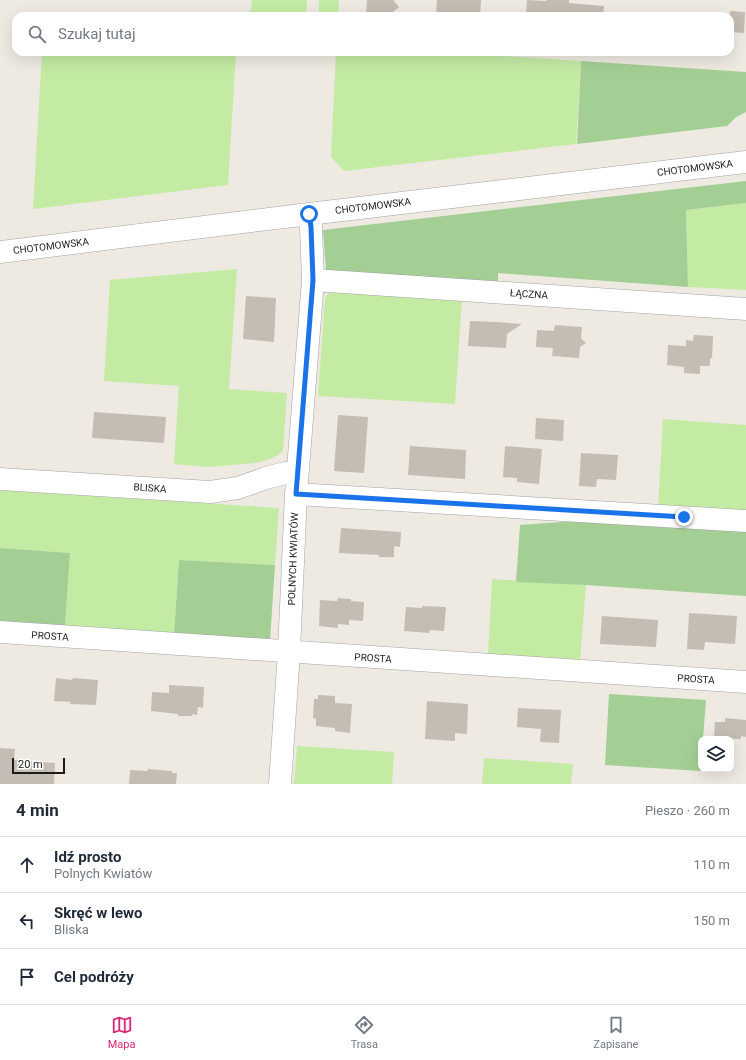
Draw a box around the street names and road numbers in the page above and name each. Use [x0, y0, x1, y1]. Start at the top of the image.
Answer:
street label: CHOTOMOWSKA [656, 158, 734, 178]
street label: CHOTOMOWSKA [334, 196, 412, 216]
street label: CHOTOMOWSKA [12, 236, 90, 256]
street label: ŁĄCZNA [510, 287, 549, 301]
street label: BLISKA [133, 481, 167, 495]
street label: POLNYCH KWIATÓW [285, 512, 300, 606]
street label: PROSTA [31, 629, 70, 643]
street label: PROSTA [354, 651, 393, 665]
street label: PROSTA [677, 672, 716, 686]

